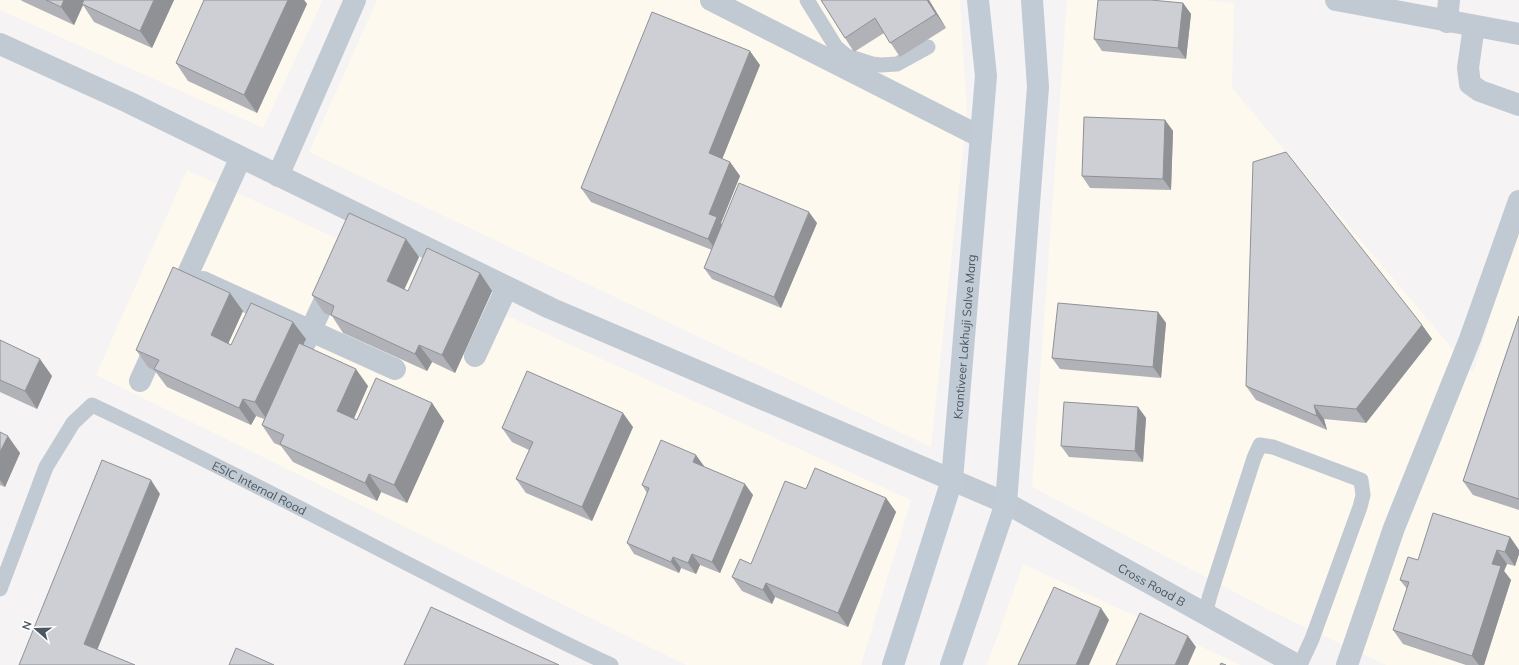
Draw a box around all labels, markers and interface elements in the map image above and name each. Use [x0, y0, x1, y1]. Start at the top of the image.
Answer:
street label: Krantiveer Lakhuji Salve Marg [950, 254, 978, 420]
street label: ESIC Internal Road [210, 457, 309, 518]
street label: Cross Road B [1115, 559, 1188, 609]
north arrow [16, 609, 56, 649]
text: N [19, 619, 35, 632]

